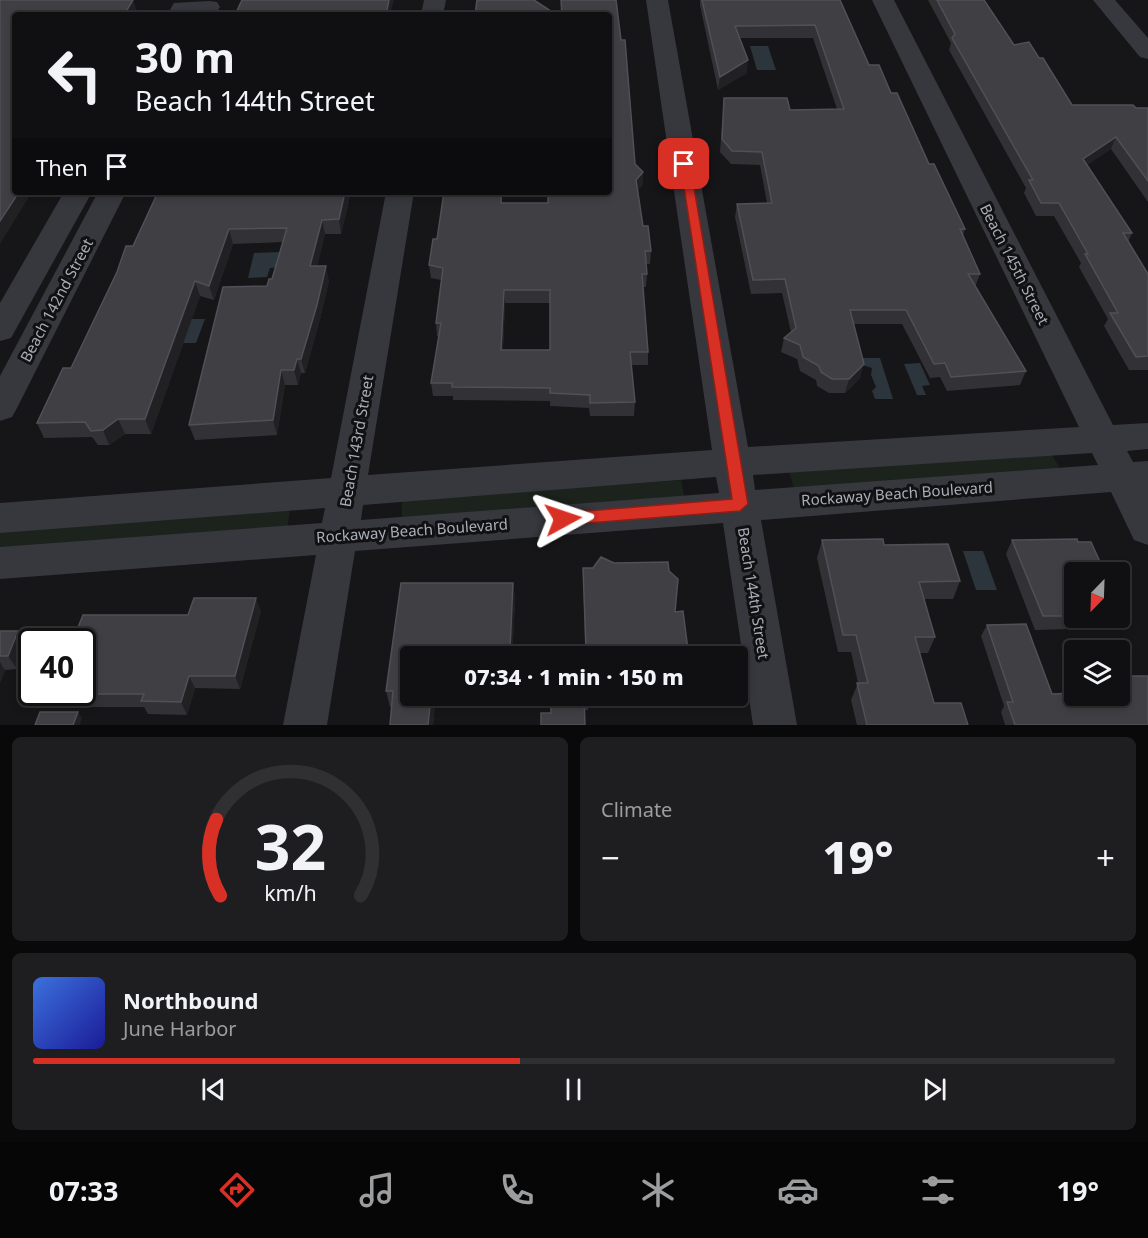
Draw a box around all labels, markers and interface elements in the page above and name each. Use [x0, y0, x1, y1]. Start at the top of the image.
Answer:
text: 30 m [135, 28, 235, 85]
icon: left [36, 36, 114, 114]
text: Beach 144th Street [135, 82, 375, 119]
pin [658, 138, 709, 189]
icon: arrive [667, 147, 700, 180]
icon: arrive [100, 150, 133, 183]
text: Then [36, 152, 88, 182]
street label: Beach 145th Street [976, 200, 1054, 328]
street label: Beach 142nd Street [15, 234, 97, 365]
street label: Beach 143rd Street [335, 373, 378, 509]
street label: Rockaway Beach Boulevard [801, 476, 993, 510]
position arrow [531, 487, 595, 551]
street label: Rockaway Beach Boulevard [316, 513, 508, 547]
street label: Beach 144th Street [734, 526, 774, 661]
north arrow [1064, 562, 1130, 628]
map controls [1064, 562, 1130, 706]
speed limit sign: 40 [18, 628, 96, 706]
button: layers [1064, 640, 1130, 706]
text: 07:34 · 1 min · 150 m [464, 661, 684, 691]
text: Climate [601, 796, 672, 823]
text: 32 [254, 803, 326, 888]
text: 19° [822, 826, 894, 887]
text: − [601, 835, 620, 880]
text: + [1096, 835, 1115, 880]
text: km/h [264, 878, 316, 907]
text: Northbound [123, 985, 258, 1015]
text: June Harbor [123, 1015, 237, 1042]
icon: previous [197, 1073, 230, 1106]
icon: pause [557, 1073, 590, 1106]
icon: next [918, 1073, 951, 1106]
icon: directions [216, 1169, 258, 1211]
icon: music [356, 1169, 398, 1211]
icon: phone [496, 1169, 538, 1211]
icon: climate [637, 1169, 679, 1211]
icon: car [777, 1169, 819, 1211]
icon: filters [917, 1169, 959, 1211]
text: 07:33 [49, 1172, 118, 1209]
text: 19° [1057, 1172, 1099, 1209]

